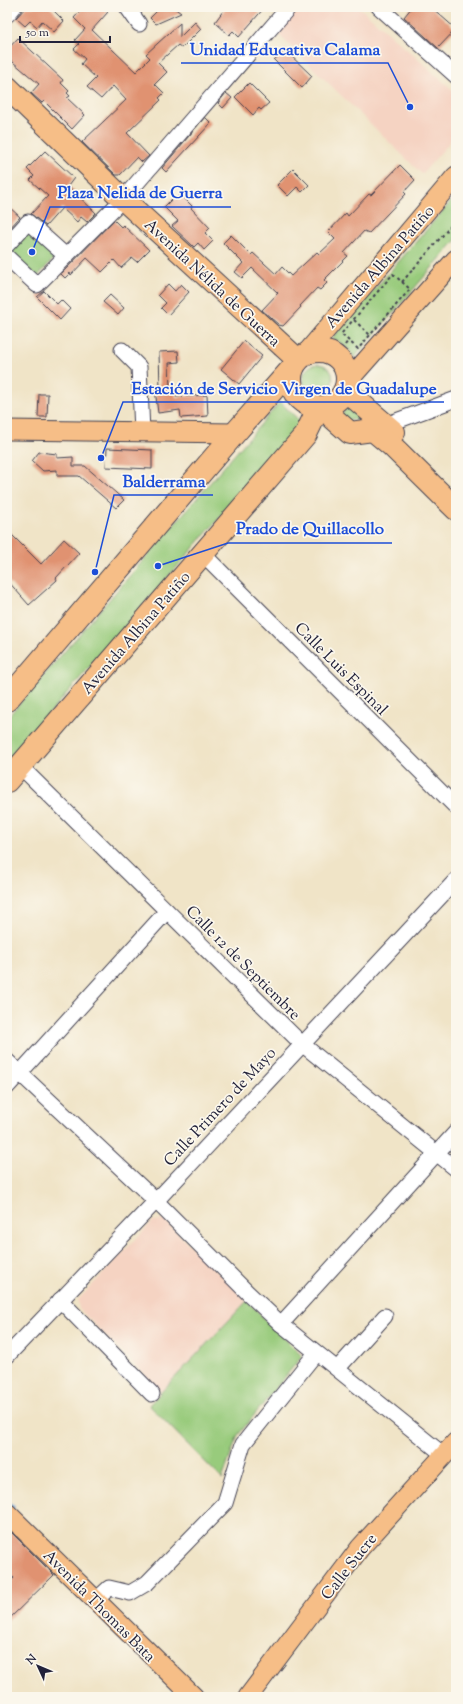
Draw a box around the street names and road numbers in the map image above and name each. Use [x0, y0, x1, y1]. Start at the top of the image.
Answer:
street label: Avenida Albina Patiño [321, 201, 441, 334]
street label: Avenida Nélida de Guerra [138, 214, 285, 354]
street label: Avenida Albina Patiño [77, 567, 197, 700]
street label: Calle Luis Espinal [288, 618, 392, 722]
street label: Calle 12 de Septiembre [180, 901, 305, 1026]
street label: Calle Primero de Mayo [159, 1043, 283, 1172]
street label: Calle Sucre [317, 1529, 383, 1606]
street label: Avenida Thomas Bata [37, 1545, 160, 1669]

